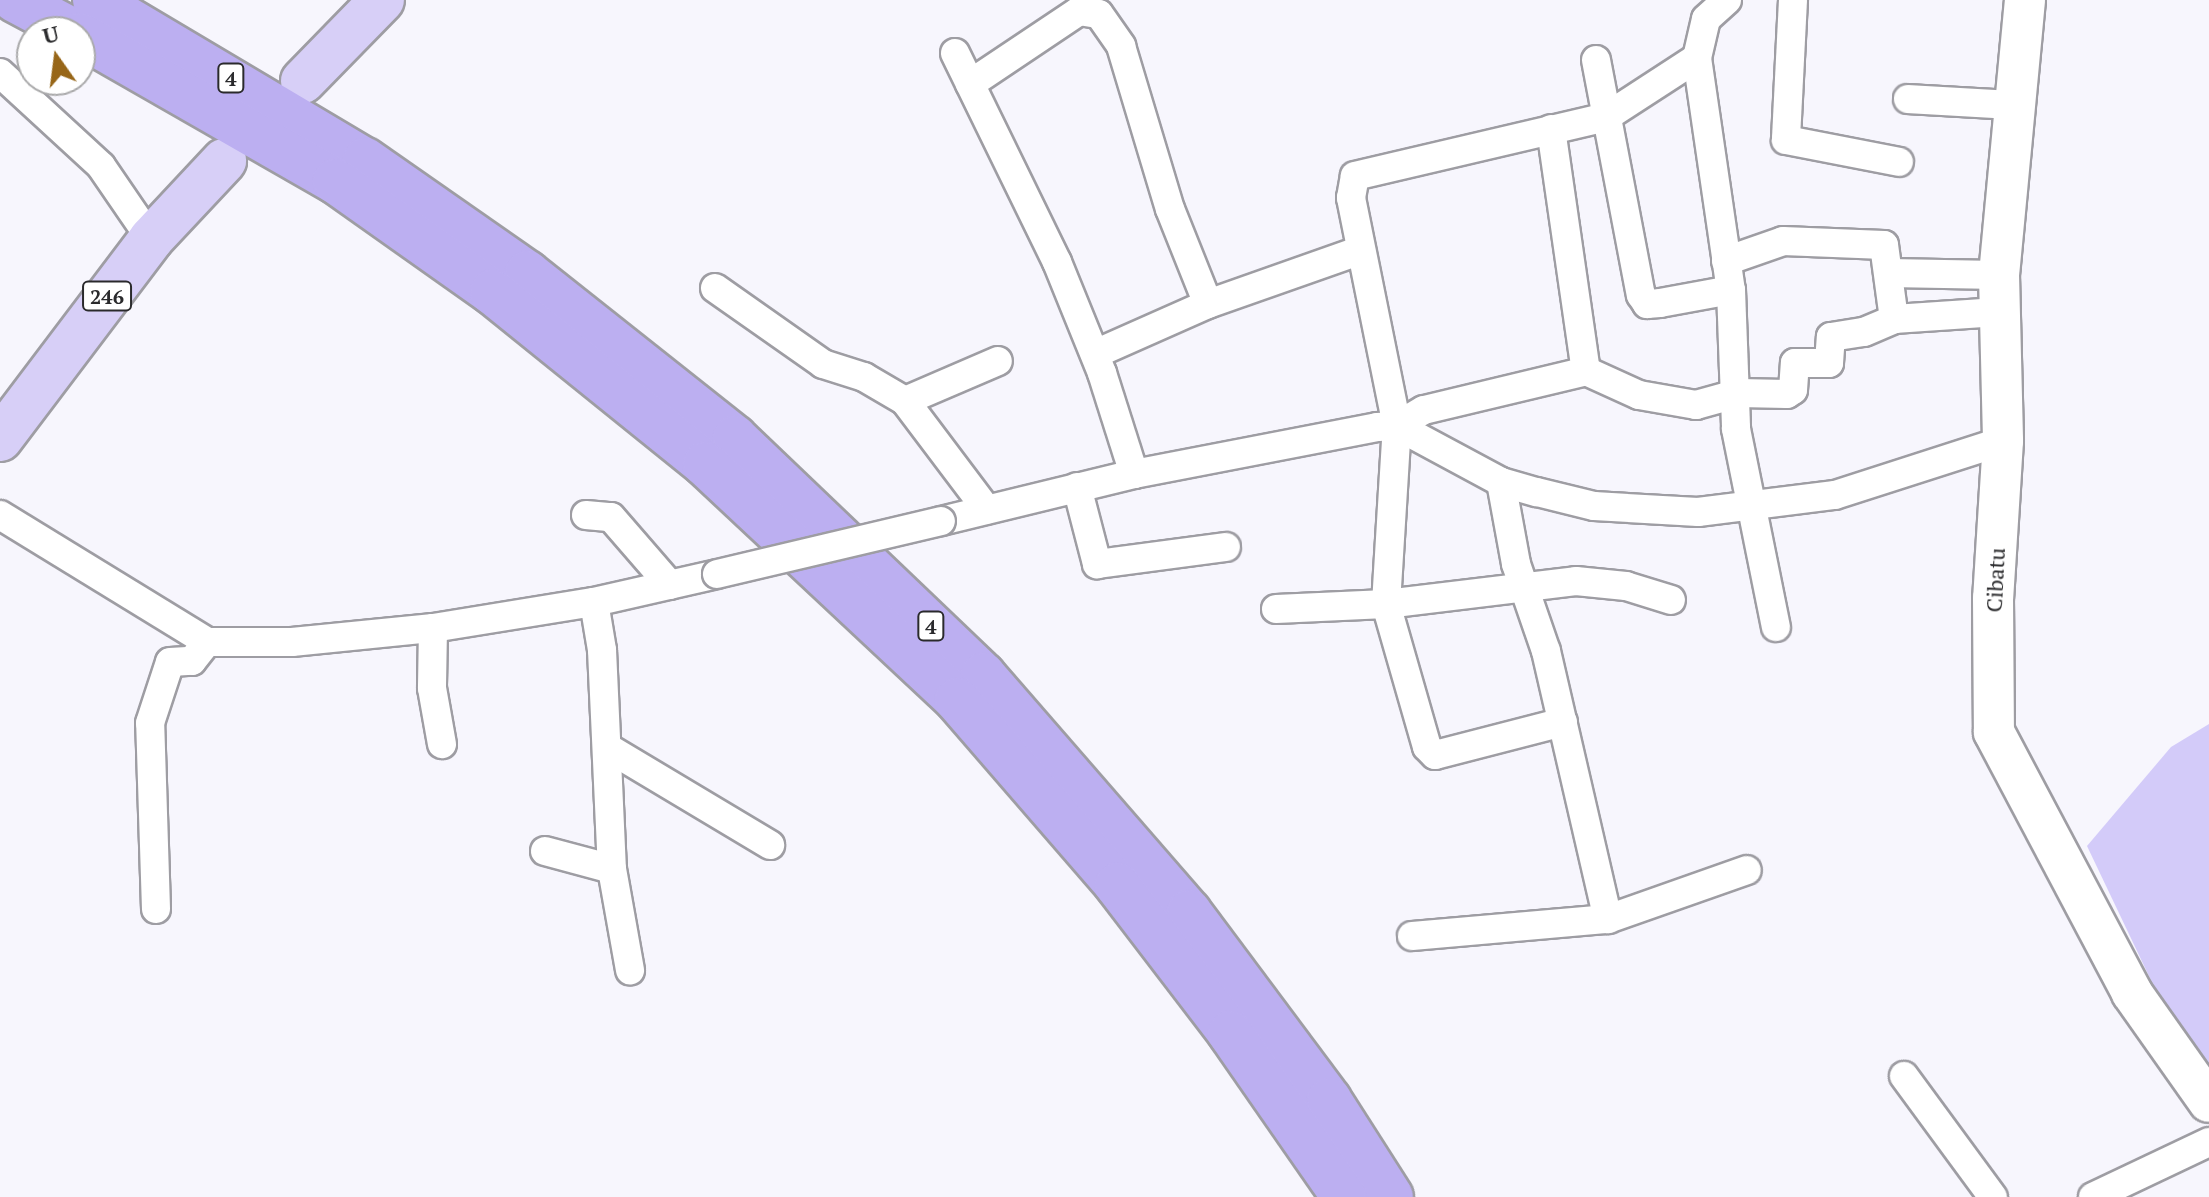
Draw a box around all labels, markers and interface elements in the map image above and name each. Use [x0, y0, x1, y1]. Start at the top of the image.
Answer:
north arrow [16, 16, 96, 96]
text: U [39, 18, 62, 50]
road number: 4 [217, 62, 245, 94]
road number: 246 [81, 280, 133, 312]
street label: Cibatu [1980, 547, 2010, 613]
road number: 4 [917, 610, 945, 642]

